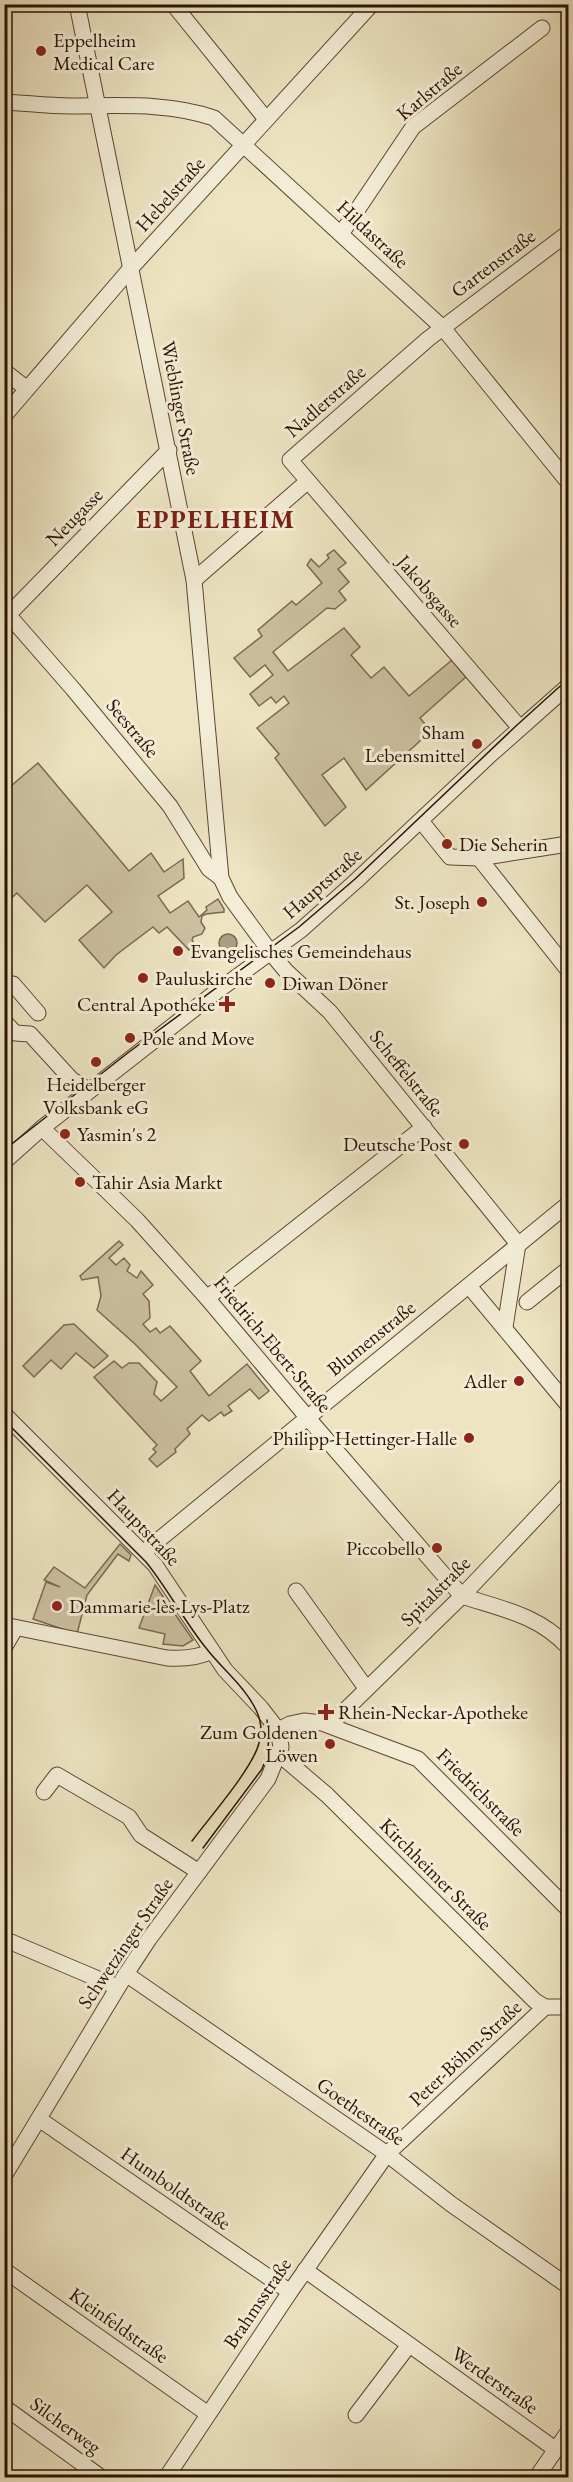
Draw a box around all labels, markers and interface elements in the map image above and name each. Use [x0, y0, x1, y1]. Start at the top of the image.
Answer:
place label: Eppelheim Medical Care [53, 27, 155, 76]
marker: Eppelheim Medical Care [34, 44, 48, 58]
street label: Karlstraße [391, 56, 468, 126]
street label: Hebelstraße [129, 151, 211, 237]
street label: Hildastraße [331, 194, 415, 274]
street label: Gartenstraße [446, 223, 541, 303]
street label: Wieblinger Straße [155, 339, 207, 478]
street label: Nadlerstraße [279, 359, 371, 443]
street label: Neugasse [40, 482, 108, 552]
district label: EPPELHEIM [136, 502, 296, 536]
street label: Jakobsgasse [390, 548, 469, 633]
street label: Seestraße [101, 693, 166, 763]
place label: Sham Lebensmittel [365, 719, 465, 768]
marker: Sham Lebensmittel [470, 737, 484, 751]
place label: Die Seherin [459, 831, 549, 857]
marker: Die Seherin [440, 837, 454, 851]
street label: Hauptstraße [277, 841, 367, 925]
place label: St. Joseph [394, 889, 470, 915]
marker: St. Joseph [475, 895, 489, 909]
place label: Evangelisches Gemeindehaus [190, 938, 411, 964]
marker: Evangelisches Gemeindehaus [171, 944, 185, 958]
place label: Pauluskirche [155, 965, 253, 991]
place label: Diwan Döner [282, 970, 388, 996]
marker: Pauluskirche [136, 971, 150, 985]
marker: Diwan Döner [263, 976, 277, 990]
place label: Central Apotheke [77, 991, 215, 1017]
marker: Central Apotheke [220, 997, 234, 1011]
street label: Scheffelstraße [364, 1024, 450, 1122]
place label: Pole and Move [142, 1025, 254, 1051]
marker: Pole and Move [123, 1031, 137, 1045]
marker: Heidelberger Volksbank eG [89, 1055, 103, 1069]
place label: Heidelberger Volksbank eG [43, 1071, 149, 1120]
place label: Yasmin's 2 [77, 1121, 156, 1147]
marker: Yasmin's 2 [58, 1127, 72, 1141]
place label: Deutsche Post [343, 1131, 453, 1157]
marker: Deutsche Post [457, 1137, 471, 1151]
place label: Tahir Asia Markt [92, 1169, 223, 1195]
marker: Tahir Asia Markt [73, 1175, 87, 1189]
street label: Friedrich-Ebert-Straße [208, 1270, 338, 1418]
street label: Blumenstraße [322, 1294, 421, 1382]
place label: Adler [463, 1368, 507, 1394]
marker: Adler [512, 1374, 526, 1388]
place label: Philipp-Hettinger-Halle [273, 1425, 457, 1451]
marker: Philipp-Hettinger-Halle [462, 1431, 476, 1445]
street label: Hauptstraße [102, 1483, 187, 1571]
place label: Piccobello [346, 1535, 425, 1561]
marker: Piccobello [430, 1541, 444, 1555]
street label: Spitalstraße [394, 1550, 476, 1632]
place label: Dammarie-lès-Lys-Platz [69, 1593, 250, 1619]
marker: Dammarie-lès-Lys-Platz [50, 1599, 64, 1613]
place label: Rhein-Neckar-Apotheke [338, 1699, 528, 1725]
marker: Rhein-Neckar-Apotheke [319, 1705, 333, 1719]
place label: Zum Goldenen Löwen [200, 1719, 318, 1768]
marker: Zum Goldenen Löwen [323, 1737, 337, 1751]
street label: Friedrichstraße [431, 1742, 531, 1842]
street label: Kirchheimer Straße [374, 1812, 498, 1936]
street label: Schwetzinger Straße [71, 1872, 179, 2014]
street label: Peter-Böhm-Straße [403, 1994, 527, 2112]
street label: Goethestraße [312, 2071, 410, 2151]
street label: Humboldtstraße [116, 2140, 236, 2236]
street label: Brahmsstraße [217, 2252, 297, 2353]
street label: Kleinfeldstraße [64, 2281, 174, 2369]
street label: Werderstraße [446, 2340, 544, 2420]
street label: Silcherweg [25, 2390, 107, 2460]

